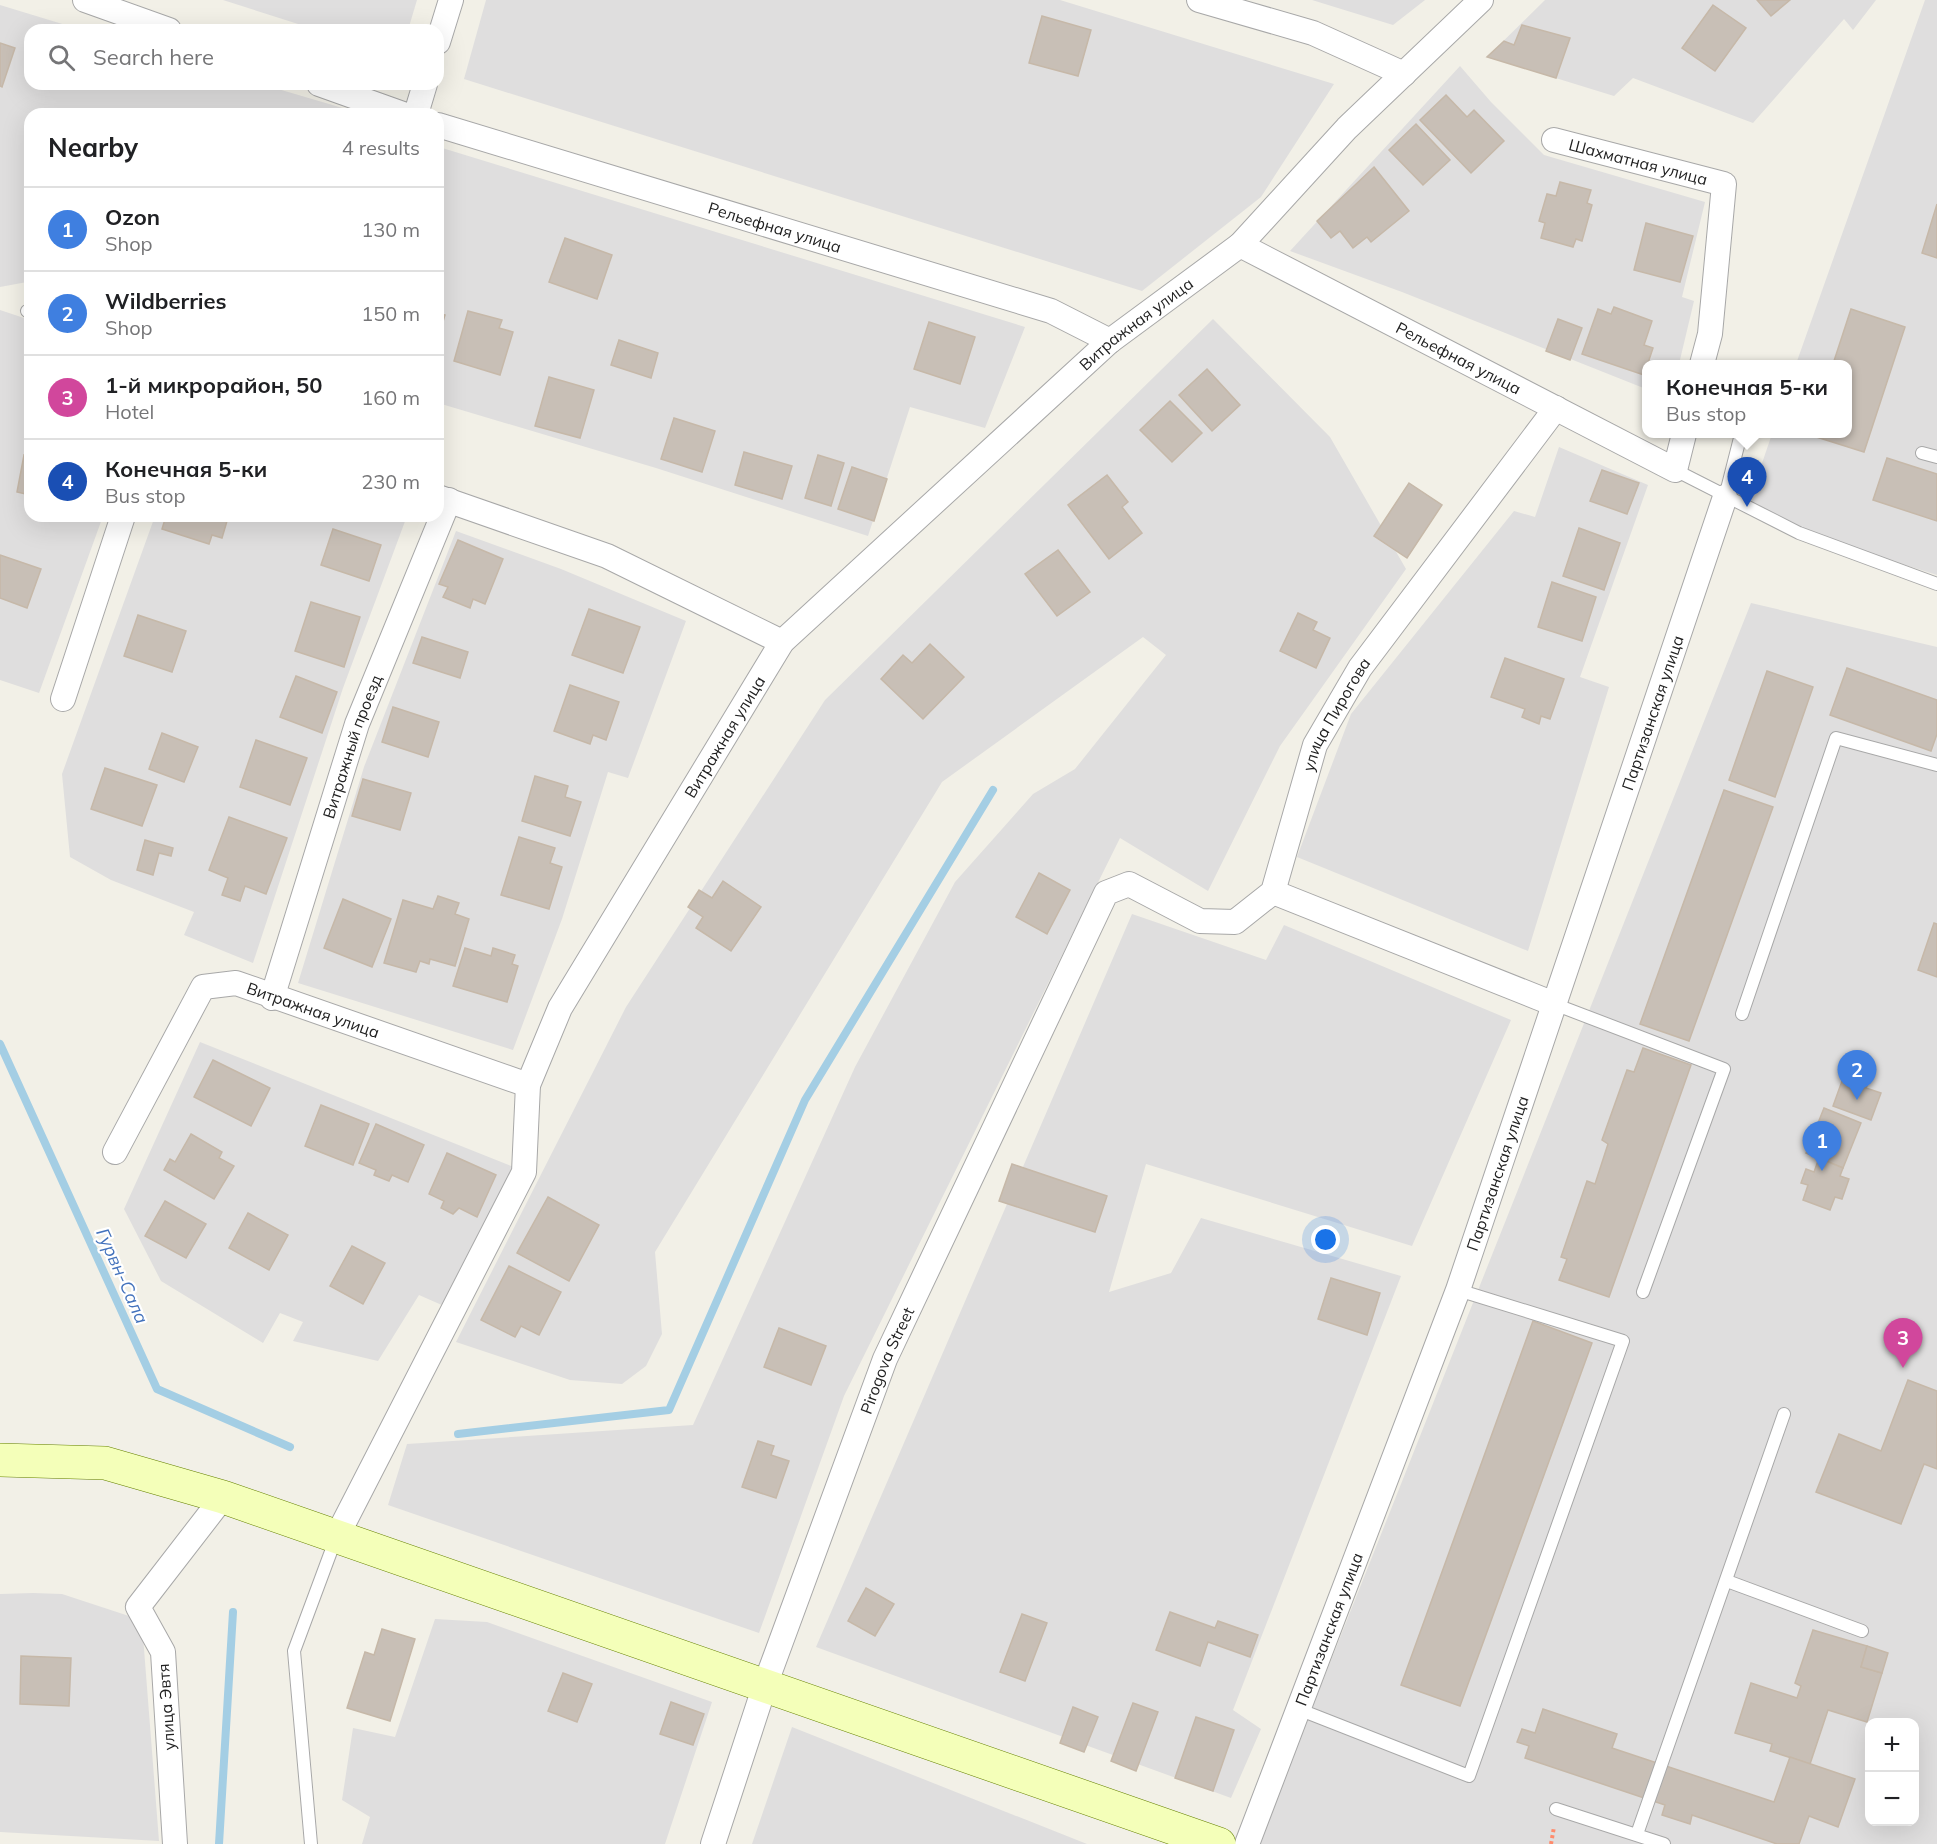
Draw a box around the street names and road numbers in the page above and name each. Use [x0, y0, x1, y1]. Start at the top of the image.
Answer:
street label: Шахматная улица [1567, 134, 1710, 189]
street label: Рельефная улица [706, 198, 844, 257]
street label: Витражная улица [1075, 273, 1197, 374]
street label: Рельефная улица [1393, 317, 1524, 399]
street label: Партизанская улица [1617, 633, 1688, 793]
street label: улица Пирогова [1298, 653, 1374, 774]
street label: Витражный проезд [318, 671, 386, 821]
street label: Витражная улица [680, 672, 769, 801]
street label: Витражная улица [244, 978, 382, 1042]
street label: Партизанская улица [1462, 1093, 1533, 1253]
street label: Pirogova Street [856, 1303, 918, 1417]
street label: Партизанская улица [1291, 1550, 1367, 1708]
street label: улица Эвтя [153, 1663, 179, 1751]

